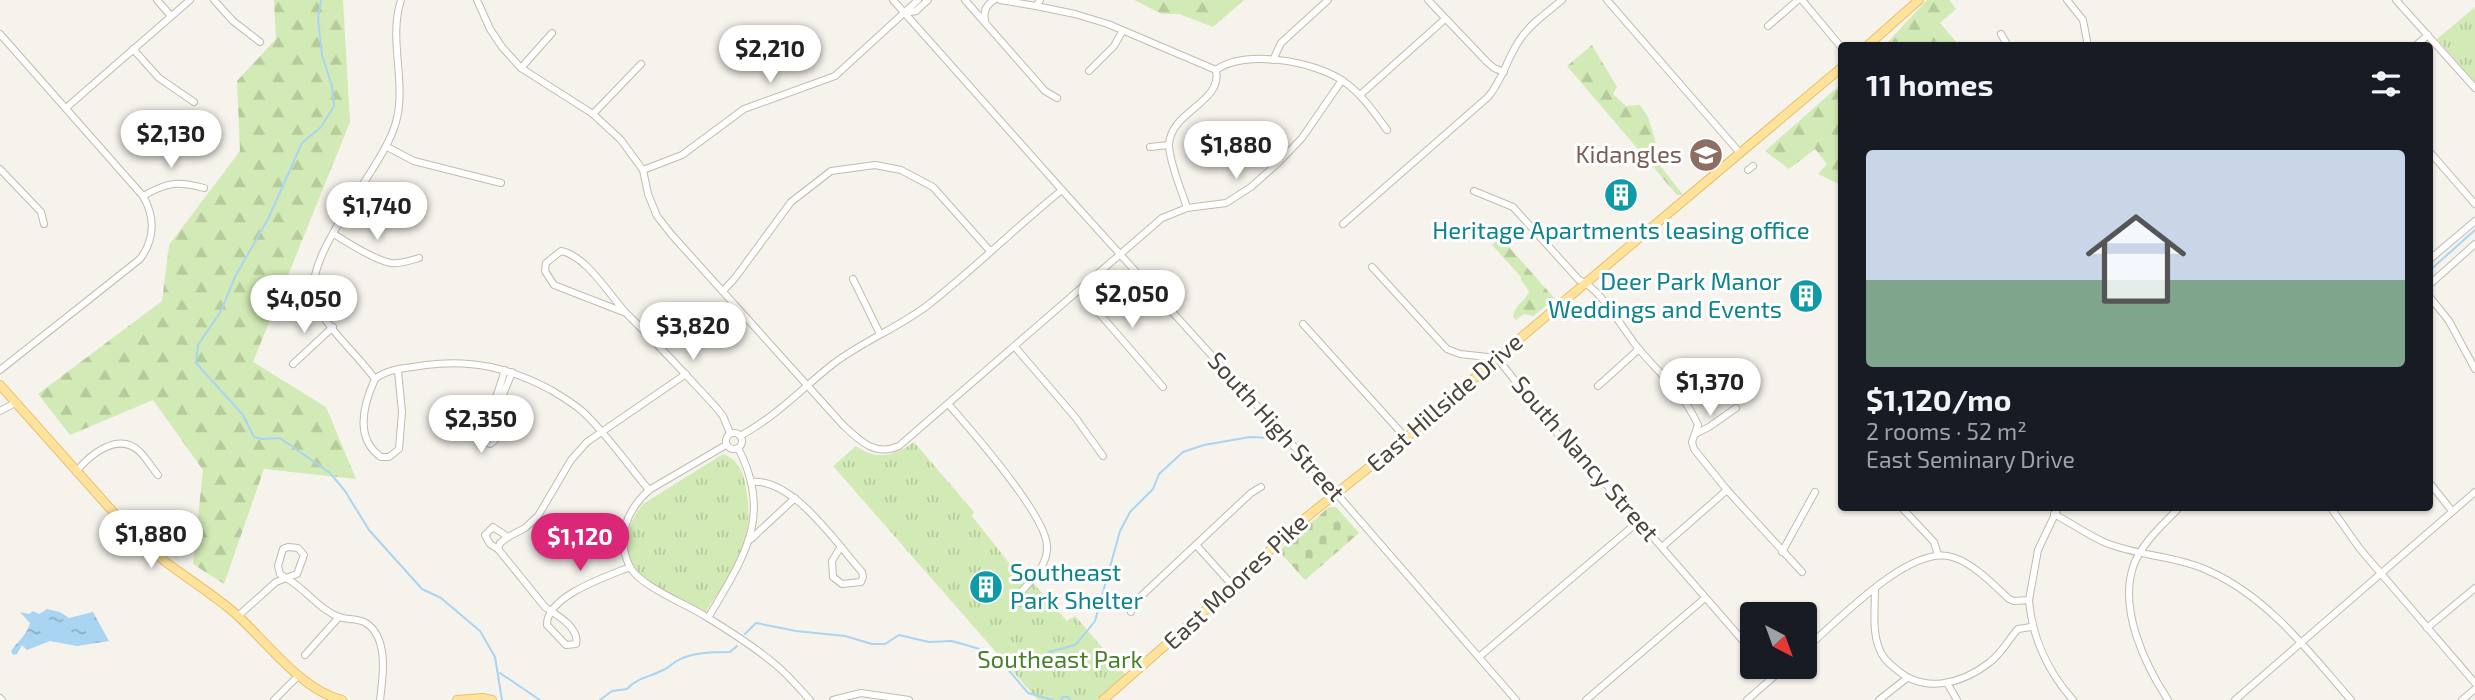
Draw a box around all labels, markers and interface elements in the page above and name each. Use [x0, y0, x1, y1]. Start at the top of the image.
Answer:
pin: $2,210 [713, 25, 827, 85]
text: $2,210 [735, 34, 805, 62]
icon: filters [2367, 65, 2405, 103]
text: 11 homes [1866, 66, 1993, 102]
pin: $2,130 [114, 110, 228, 170]
text: $2,130 [137, 119, 205, 147]
pin: $1,880 [1179, 122, 1293, 181]
text: $1,880 [1200, 130, 1272, 158]
school or university icon: Kidangles [1687, 136, 1725, 174]
place label: Kidangles [1575, 139, 1682, 168]
building icon: Heritage Apartments leasing office [1602, 176, 1640, 214]
pin: $1,740 [320, 182, 434, 242]
text: $1,740 [342, 191, 412, 219]
icon: home [2073, 196, 2199, 322]
place label: Heritage Apartments leasing office [1432, 215, 1810, 244]
place label: Deer Park Manor Weddings and Events [1548, 266, 1782, 323]
pin: $2,050 [1075, 270, 1189, 330]
pin: $4,050 [247, 276, 361, 335]
building icon: Deer Park Manor Weddings and Events [1787, 277, 1825, 315]
text: $2,050 [1095, 279, 1169, 307]
text: $4,050 [266, 284, 342, 312]
pin: $3,820 [636, 302, 750, 362]
text: $3,820 [656, 311, 730, 339]
street label: East Hillside Drive [1360, 326, 1528, 477]
street label: South High Street [1203, 345, 1352, 507]
pin: $1,370 [1653, 358, 1767, 418]
text: $1,370 [1676, 367, 1744, 395]
street label: South Nancy Street [1507, 370, 1666, 546]
text: $1,120/mo [1866, 381, 2011, 417]
pin: $2,350 [424, 396, 538, 455]
text: $2,350 [445, 404, 517, 432]
text: 2 rooms · 52 m² [1866, 417, 2027, 445]
text: East Seminary Drive [1866, 445, 2075, 473]
street label: East Moores Pike [1157, 507, 1313, 655]
pin: $1,880 [94, 510, 208, 570]
pin: $1,120 [523, 514, 637, 573]
text: $1,880 [115, 519, 187, 547]
text: $1,120 [547, 522, 613, 550]
place label: Southeast Park Shelter [1010, 557, 1143, 614]
building icon: Southeast Park Shelter [967, 568, 1005, 606]
north arrow [1740, 602, 1816, 679]
map controls [1740, 602, 1817, 679]
park label: Southeast Park [977, 644, 1143, 673]

